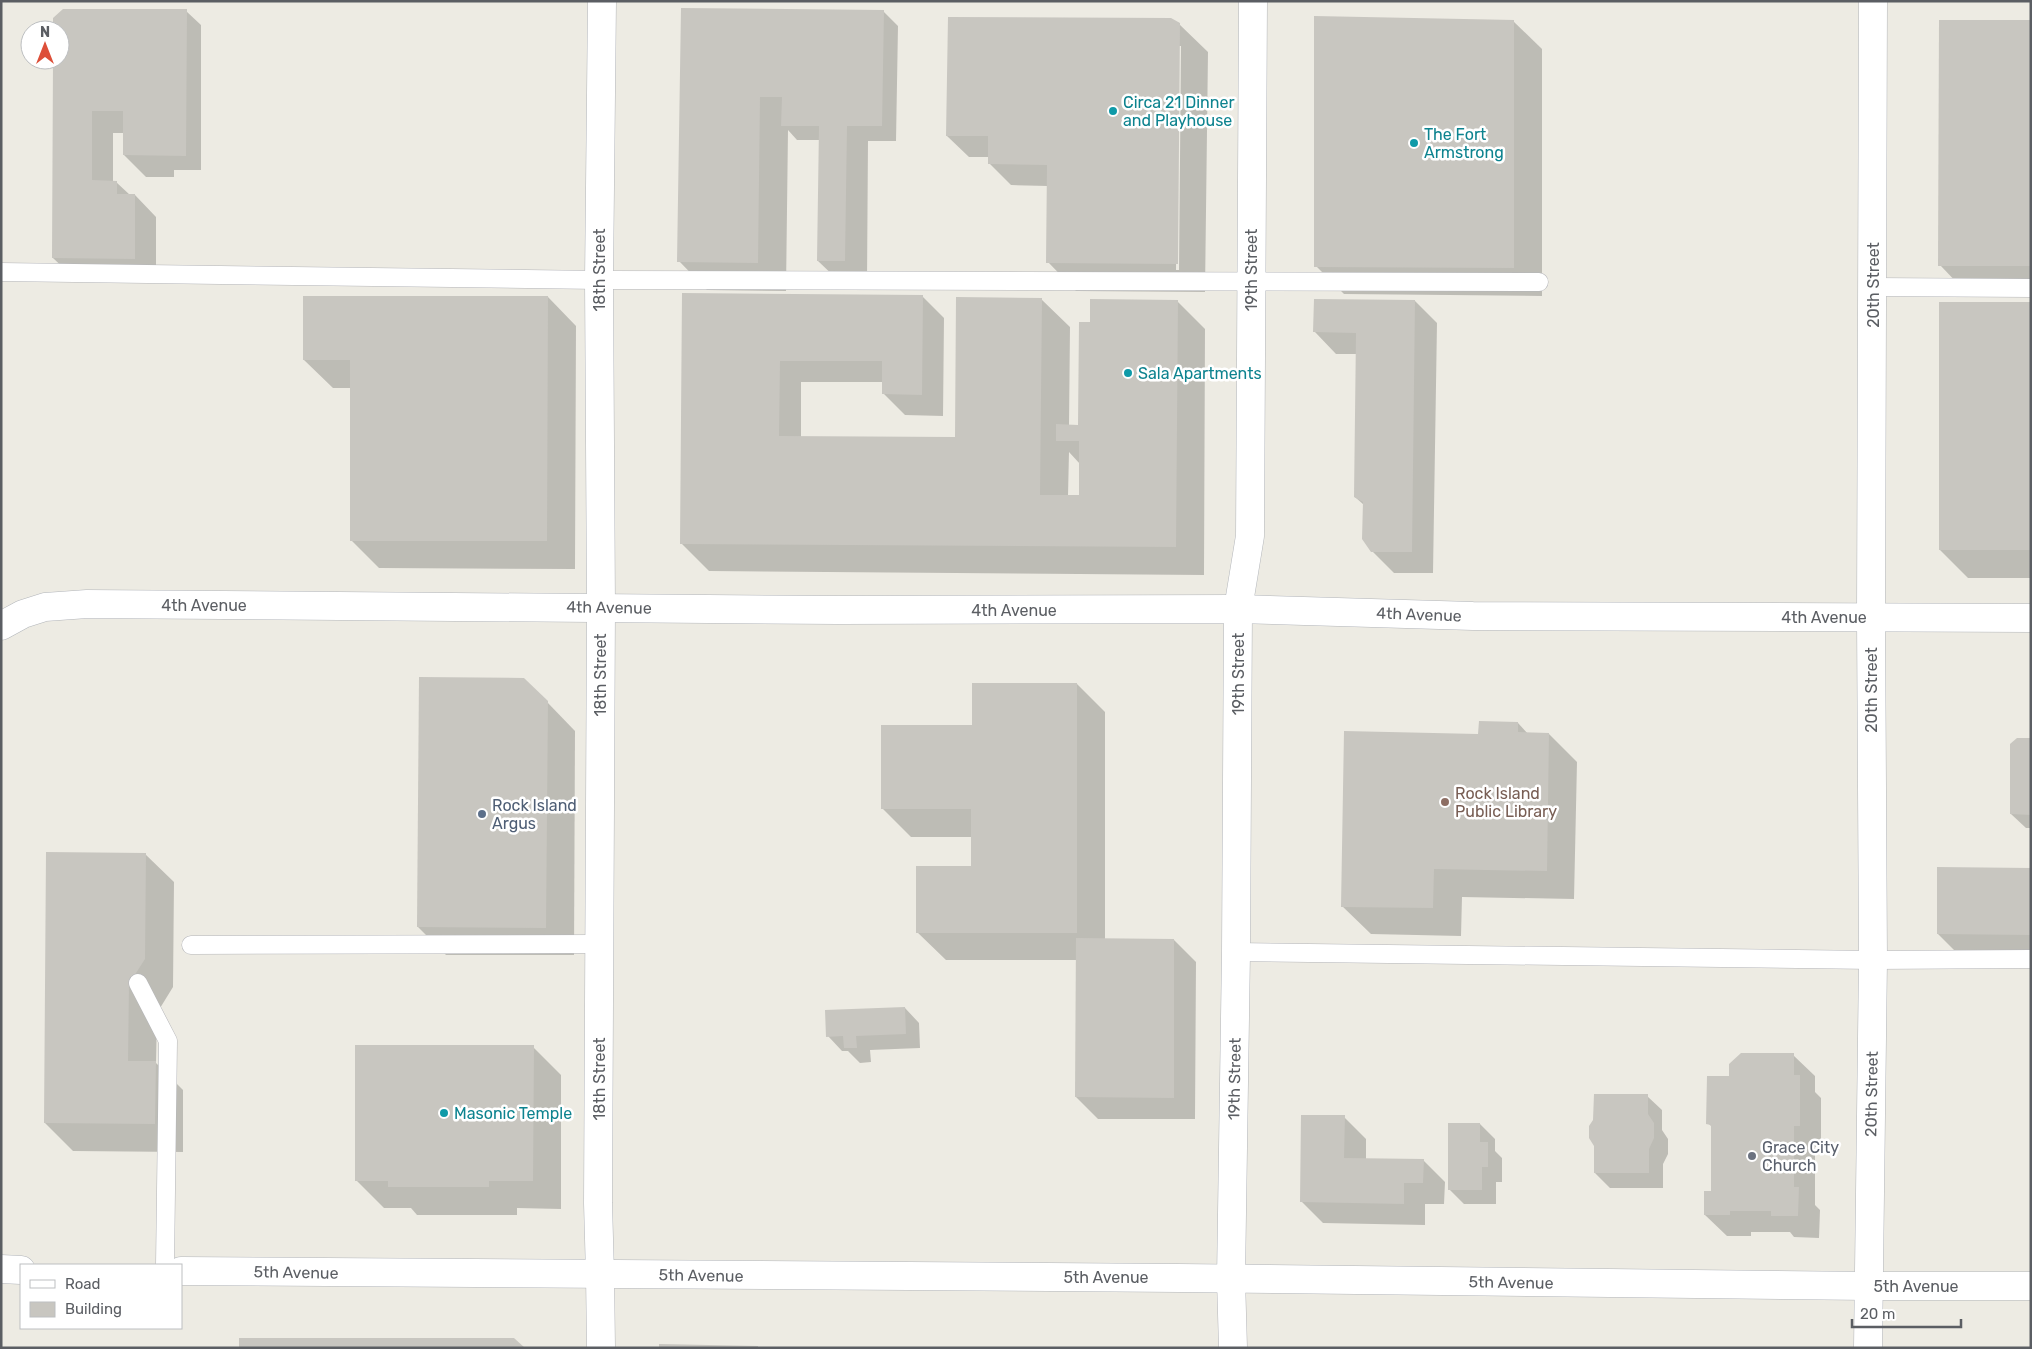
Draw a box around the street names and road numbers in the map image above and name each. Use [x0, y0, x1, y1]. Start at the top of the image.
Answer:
street label: 18th Street [590, 228, 609, 312]
street label: 19th Street [1242, 229, 1261, 311]
street label: 20th Street [1864, 242, 1883, 328]
street label: 4th Avenue [161, 596, 247, 615]
street label: 4th Avenue [566, 597, 652, 618]
street label: 4th Avenue [971, 601, 1057, 620]
street label: 4th Avenue [1376, 604, 1462, 625]
street label: 4th Avenue [1781, 608, 1867, 627]
street label: 18th Street [591, 633, 610, 717]
street label: 19th Street [1229, 633, 1248, 715]
street label: 20th Street [1862, 647, 1881, 733]
street label: 18th Street [590, 1037, 609, 1121]
street label: 19th Street [1224, 1038, 1245, 1120]
street label: 20th Street [1861, 1051, 1882, 1137]
street label: 5th Avenue [253, 1262, 339, 1283]
street label: 5th Avenue [658, 1265, 744, 1286]
street label: 5th Avenue [1063, 1268, 1149, 1287]
street label: 5th Avenue [1468, 1272, 1554, 1293]
street label: 5th Avenue [1873, 1277, 1959, 1296]

